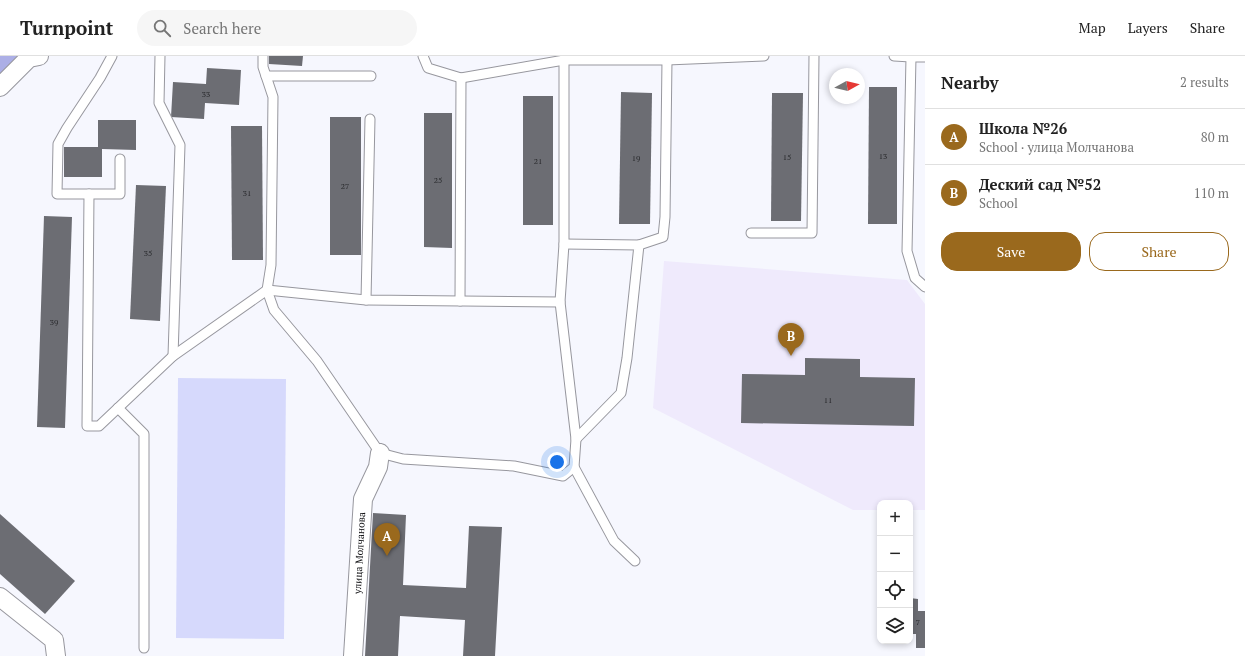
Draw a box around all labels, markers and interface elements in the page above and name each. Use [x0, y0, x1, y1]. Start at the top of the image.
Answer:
search box [137, 10, 417, 46]
text: Turnpoint [20, 15, 113, 40]
icon: search [151, 17, 173, 39]
text: Search here [183, 18, 261, 38]
text: Map [1079, 18, 1106, 37]
text: Layers [1128, 18, 1168, 37]
text: Share [1190, 18, 1225, 37]
north arrow [829, 68, 865, 104]
text: Nearby [941, 71, 999, 94]
text: 2 results [1180, 73, 1229, 91]
house number: 33 [202, 89, 210, 99]
text: Школа №26 [979, 118, 1067, 138]
text: A [949, 128, 959, 146]
text: 80 m [1201, 128, 1229, 146]
text: School · улица Молчанова [979, 138, 1134, 156]
house number: 13 [879, 151, 887, 161]
house number: 15 [783, 152, 791, 162]
house number: 19 [632, 153, 640, 163]
house number: 21 [534, 156, 542, 166]
text: Деский сад №52 [979, 174, 1101, 194]
house number: 25 [434, 175, 442, 185]
house number: 27 [341, 181, 349, 191]
text: B [950, 184, 958, 202]
text: 110 m [1194, 184, 1229, 202]
house number: 31 [243, 188, 251, 198]
text: School [979, 194, 1018, 212]
button: Save [941, 232, 1081, 271]
button: Share [1089, 232, 1229, 271]
house number: 35 [144, 248, 152, 258]
house number: 39 [50, 317, 58, 327]
pin: B [778, 323, 804, 356]
house number: 11 [824, 395, 832, 405]
your location [547, 452, 567, 472]
map controls [877, 500, 913, 644]
button: + [877, 500, 913, 536]
street label: улица Молчанова [351, 512, 368, 595]
pin: A [374, 523, 400, 556]
button: − [877, 536, 913, 572]
button: locate [877, 572, 913, 608]
button: layers [877, 608, 913, 644]
house number: 7 [916, 617, 920, 627]

